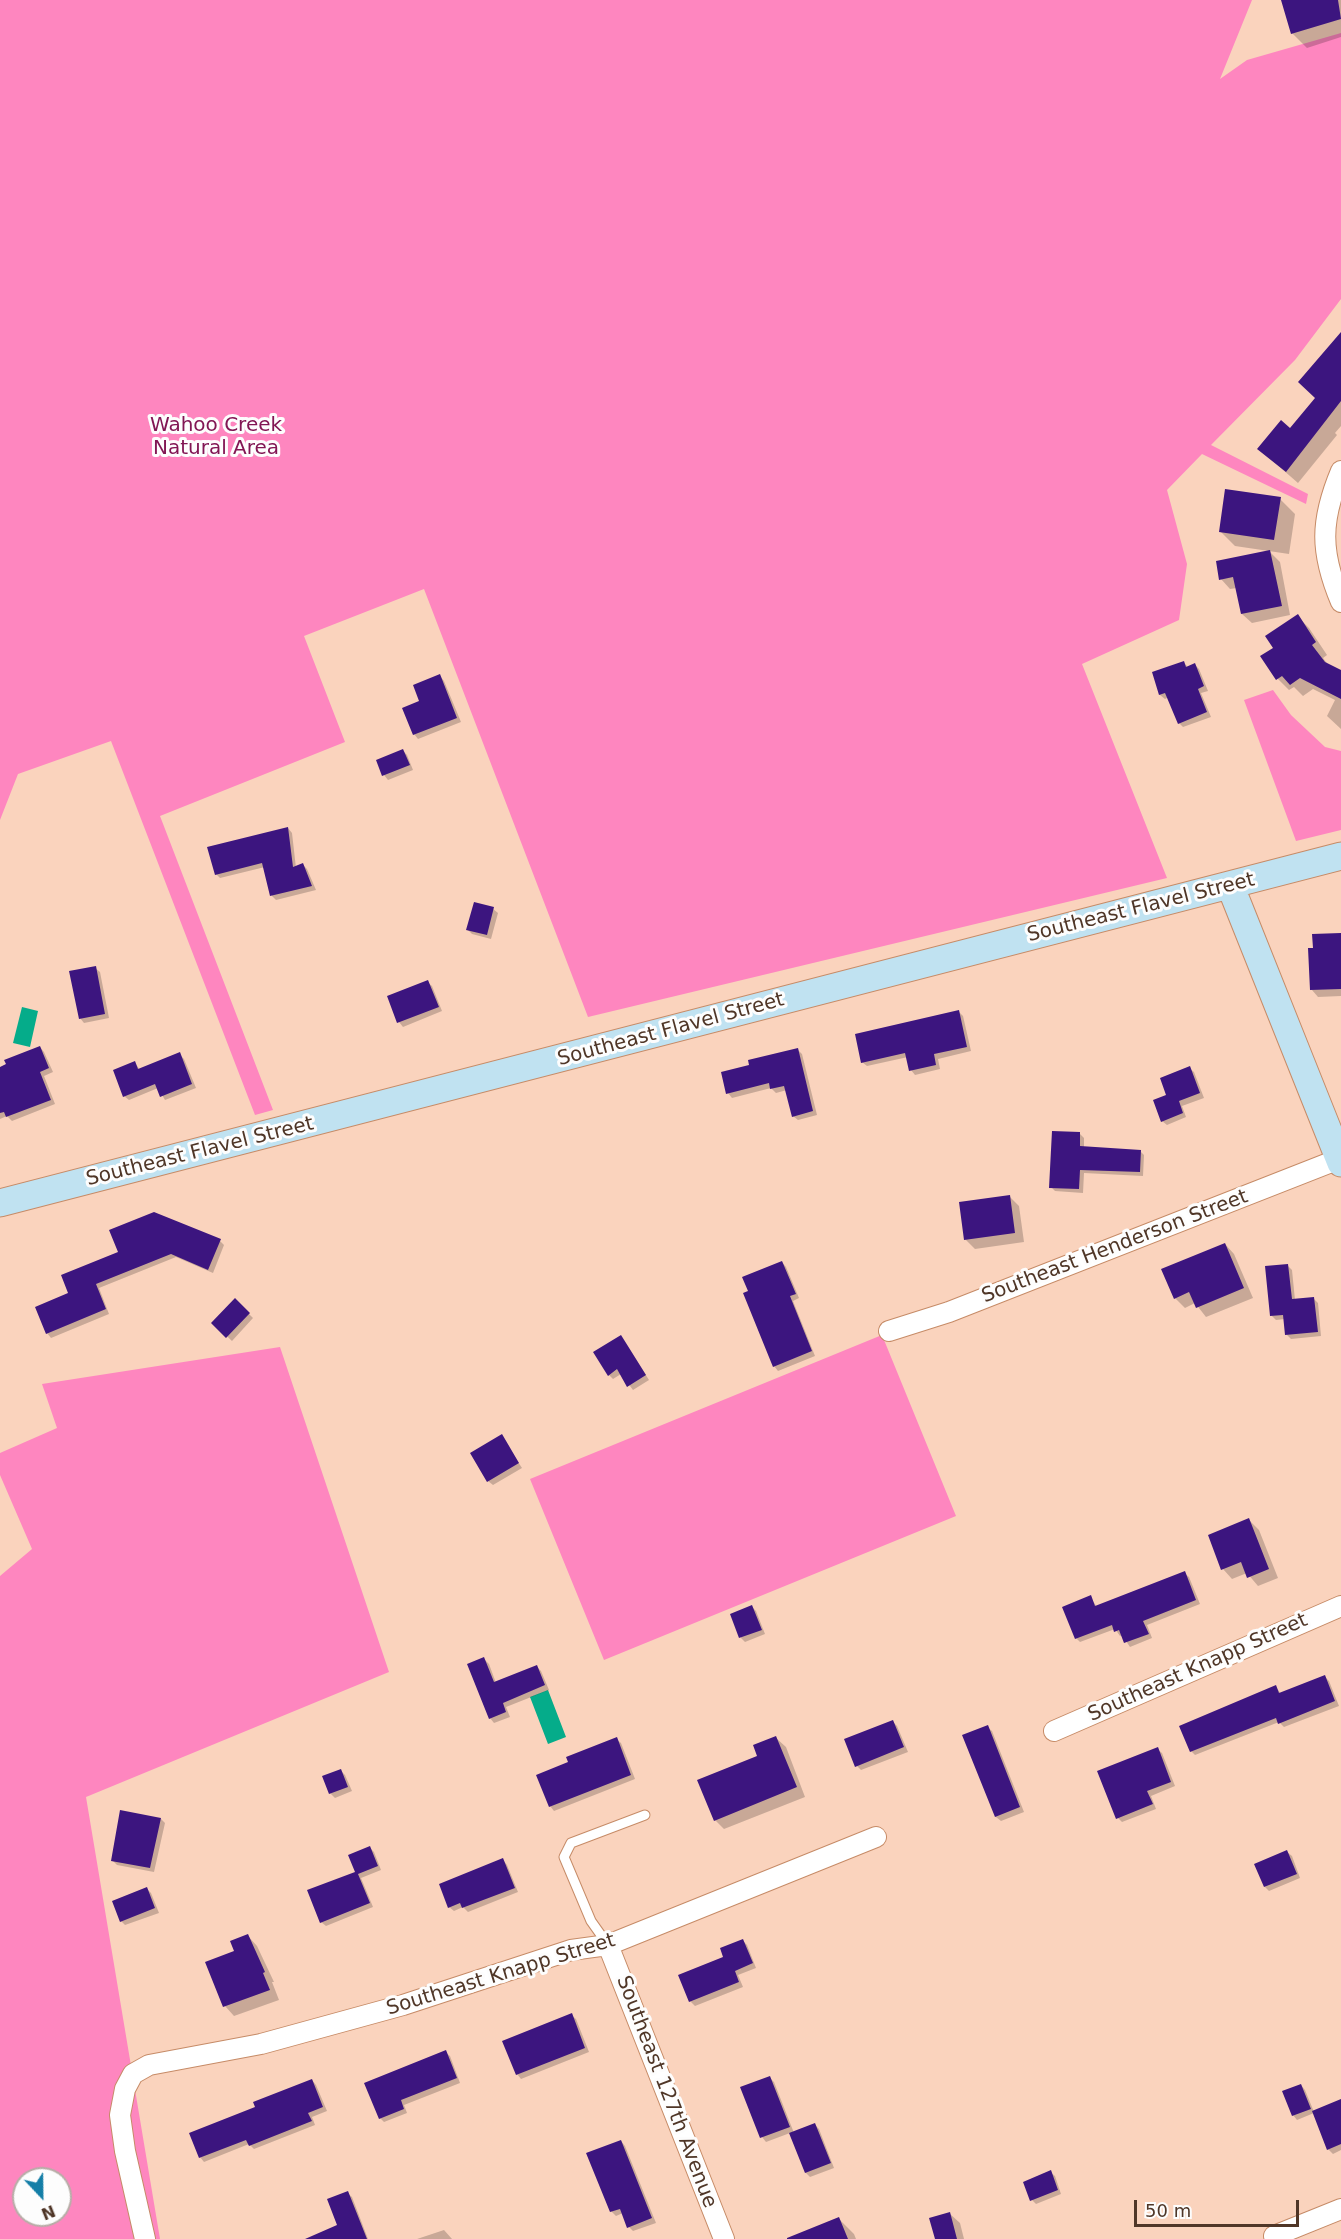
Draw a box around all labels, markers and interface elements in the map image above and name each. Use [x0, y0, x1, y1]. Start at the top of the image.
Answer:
park label: Wahoo Creek Natural Area [150, 414, 282, 461]
street label: Southeast Flavel Street [1025, 868, 1257, 948]
street label: Southeast Flavel Street [555, 988, 787, 1072]
street label: Southeast Flavel Street [84, 1112, 316, 1192]
street label: Southeast Henderson Street [979, 1185, 1251, 1309]
street label: Southeast Knapp Street [1084, 1609, 1312, 1727]
street label: Southeast Knapp Street [384, 1929, 618, 2021]
street label: Southeast 127th Avenue [611, 1973, 721, 2211]
north arrow [12, 2167, 72, 2227]
scale bar [1137, 2188, 1302, 2226]
text: 50 m [1145, 2200, 1191, 2221]
text: N [38, 2201, 58, 2224]

